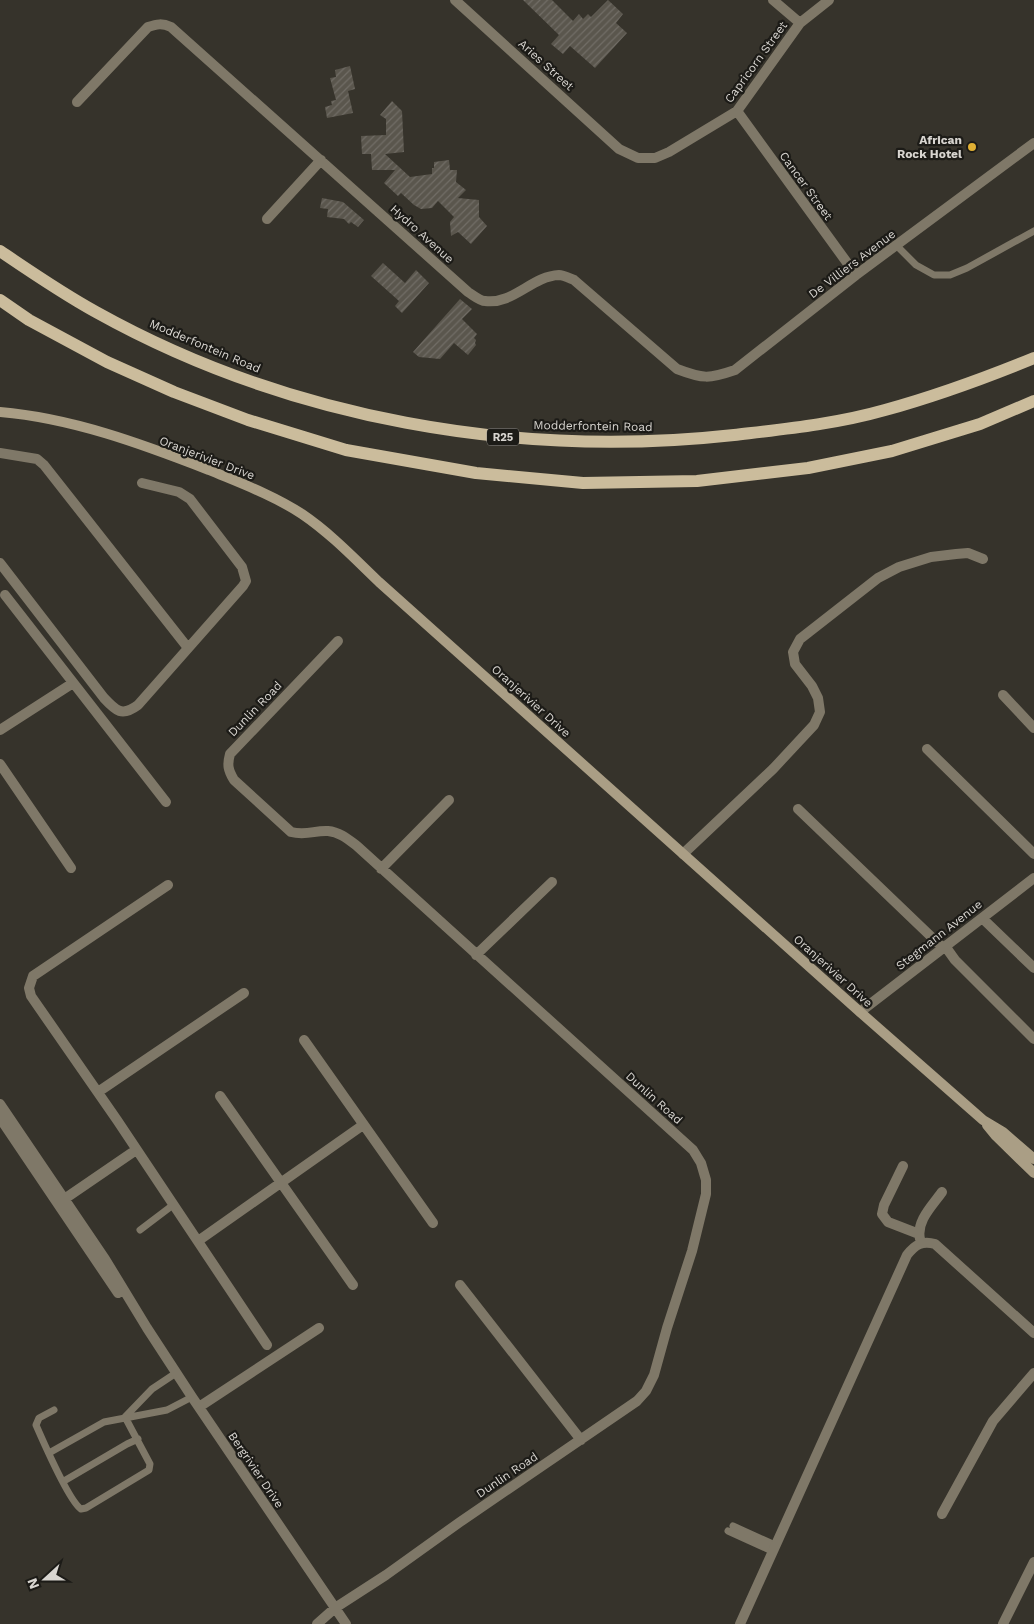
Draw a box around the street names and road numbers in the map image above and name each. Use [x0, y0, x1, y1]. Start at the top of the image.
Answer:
street label: Capricorn Street [722, 19, 790, 105]
street label: Aries Street [516, 37, 576, 93]
street label: Cancer Street [777, 149, 835, 223]
street label: Hydro Avenue [387, 202, 457, 266]
street label: De Villiers Avenue [806, 227, 898, 301]
street label: Modderfontein Road [147, 316, 263, 376]
street label: Modderfontein Road [533, 418, 653, 434]
road number: R25 [487, 428, 519, 446]
street label: Oranjerivier Drive [157, 433, 257, 483]
street label: Oranjerivier Drive [489, 662, 573, 740]
street label: Dunlin Road [225, 679, 285, 739]
street label: Stegmann Avenue [893, 897, 985, 973]
street label: Oranjerivier Drive [791, 932, 875, 1010]
street label: Dunlin Road [623, 1069, 685, 1127]
street label: Bergrivier Drive [225, 1429, 287, 1511]
street label: Dunlin Road [474, 1449, 540, 1501]

